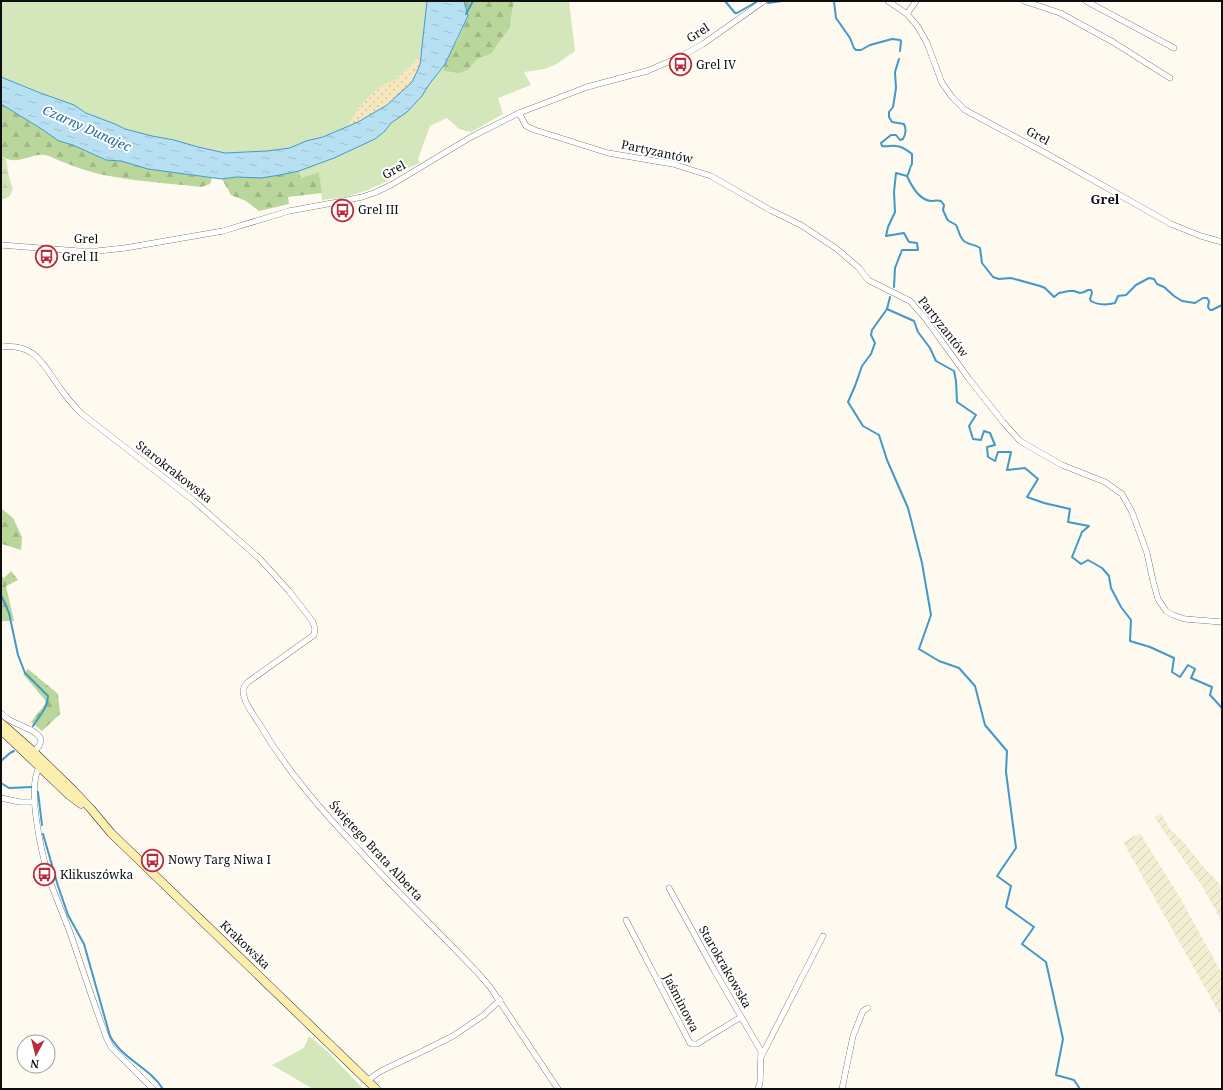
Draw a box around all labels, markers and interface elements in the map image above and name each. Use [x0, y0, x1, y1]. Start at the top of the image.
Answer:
street label: Grel [683, 19, 713, 46]
bus stop icon: Grel IV [668, 52, 694, 78]
place label: Grel IV [696, 56, 737, 73]
water label: Czarny Dunajec [40, 100, 135, 156]
street label: Grel [1023, 122, 1053, 149]
street label: Partyzantów [620, 136, 695, 168]
street label: Grel [379, 156, 409, 183]
district label: Grel [1091, 190, 1120, 208]
bus stop icon: Grel III [329, 197, 355, 223]
place label: Grel III [358, 201, 399, 218]
street label: Grel [74, 230, 99, 247]
bus stop icon: Grel II [34, 244, 60, 270]
place label: Grel II [62, 248, 98, 265]
street label: Partyzantów [914, 293, 973, 361]
street label: Starokrakowska [133, 436, 216, 507]
street label: Świętego Brata Alberta [326, 797, 427, 904]
bus stop icon: Nowy Targ Niwa I [140, 847, 166, 873]
place label: Nowy Targ Niwa I [168, 851, 271, 868]
bus stop icon: Klikuszówka [32, 862, 58, 888]
place label: Klikuszówka [60, 866, 133, 883]
street label: Krakowska [216, 916, 274, 973]
street label: Starokrakowska [695, 922, 756, 1011]
street label: Jaśminowa [659, 970, 704, 1035]
north arrow [16, 1034, 56, 1074]
text: N [29, 1056, 40, 1072]

